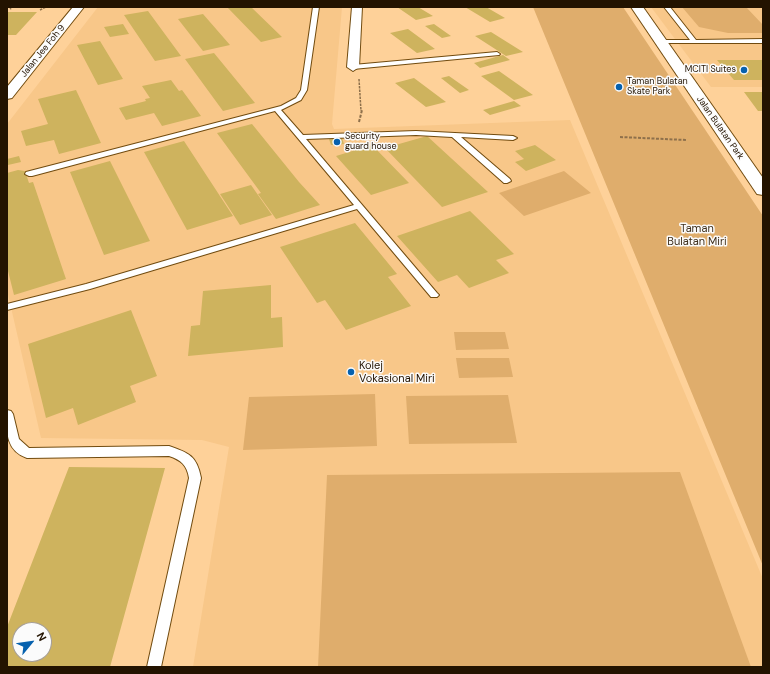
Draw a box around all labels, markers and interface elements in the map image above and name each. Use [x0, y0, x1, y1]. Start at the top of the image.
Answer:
street label: Jalan Jee Foh 9 [19, 23, 67, 79]
place label: MCITI Suites [685, 65, 736, 75]
marker: MCITI Suites [739, 65, 749, 75]
place label: Taman Bulatan Skate Park [627, 77, 688, 98]
marker: Taman Bulatan Skate Park [614, 82, 624, 92]
street label: Jalan Bulatan Park [694, 94, 746, 162]
place label: Security guard house [345, 132, 397, 153]
marker: Security guard house [332, 137, 342, 147]
park label: Taman Bulatan Miri [667, 222, 727, 248]
place label: Kolej Vokasional Miri [359, 359, 435, 385]
marker: Kolej Vokasional Miri [346, 367, 356, 377]
north arrow [12, 622, 52, 662]
text: N [34, 630, 50, 644]

